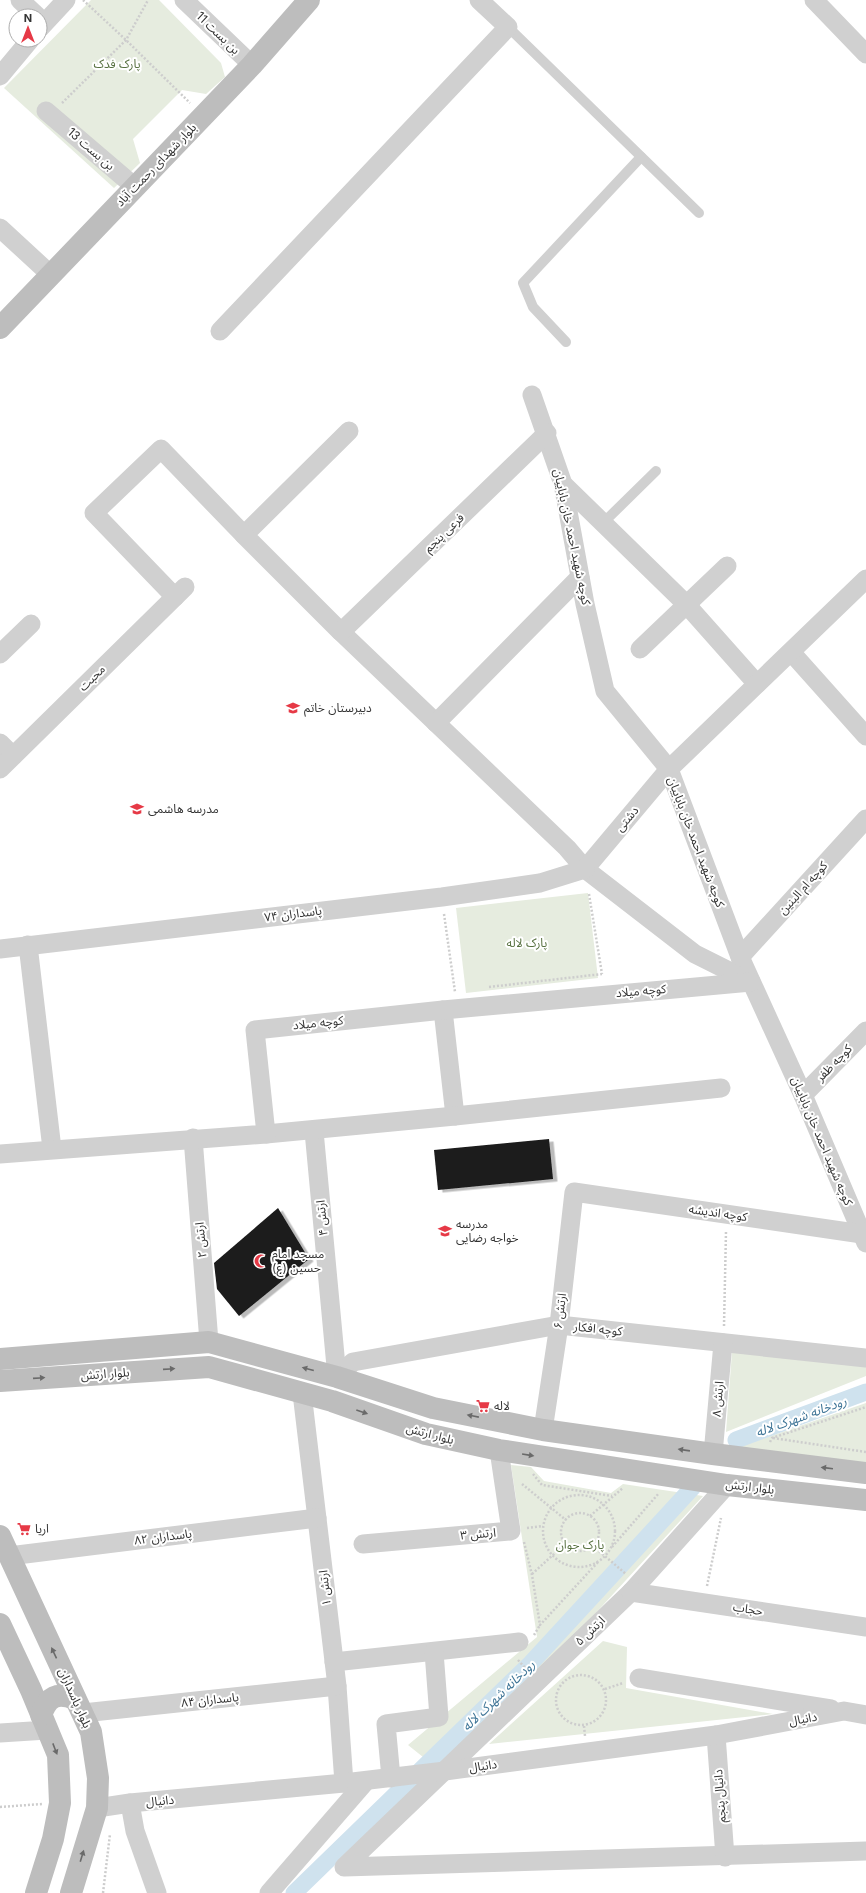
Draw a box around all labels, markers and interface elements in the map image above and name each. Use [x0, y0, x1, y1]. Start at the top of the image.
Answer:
north arrow [8, 8, 48, 48]
street label: بن بست 11 [193, 8, 243, 57]
text: N [24, 11, 32, 25]
park label: پارک فدک [93, 56, 141, 72]
street label: بلوار شهدای رحمت آباد [112, 120, 199, 209]
street label: بن بست 13 [65, 124, 118, 173]
street label: کوچه شهید احمد خان باباییان [550, 468, 594, 607]
street label: فرعی پنجم [420, 510, 468, 557]
street label: محبت [75, 661, 108, 694]
school or university icon: دبیرستان خاتم [285, 700, 301, 716]
place label: دبیرستان خاتم [304, 700, 372, 717]
street label: کوچه شهید احمد خان باباییان [664, 774, 729, 911]
school or university icon: مدرسه هاشمی [129, 801, 145, 817]
place label: مدرسه هاشمی [148, 801, 219, 816]
street label: دشتی [612, 803, 642, 834]
street label: کوچه ام البنین [775, 857, 833, 919]
street label: پاسداران ۷۴ [263, 903, 323, 926]
park label: پارک لاله [507, 935, 547, 951]
street label: کوچه میلاد [615, 981, 668, 1001]
street label: کوچه میلاد [292, 1012, 345, 1034]
street label: کوچه ظفر [812, 1040, 856, 1086]
street label: کوچه شهید احمد خان باباییان [788, 1074, 857, 1209]
street label: ارتش ۴ [312, 1199, 331, 1237]
street label: کوچه اندیشه [688, 1201, 749, 1225]
place label: مدرسه خواجه رضایی [456, 1216, 519, 1245]
street label: ارتش ۲ [191, 1221, 210, 1259]
school or university icon: مدرسه خواجه رضایی [437, 1223, 453, 1239]
place label: مسجد امام حسین (ع) [272, 1246, 324, 1277]
mosque icon: مسجد امام حسین (ع) [253, 1253, 269, 1269]
street label: ارتش ۶ [550, 1292, 569, 1330]
street label: کوچه افکار [572, 1318, 624, 1340]
street label: بلوار ارتش [80, 1364, 130, 1383]
one-way arrow [163, 1366, 175, 1373]
one-way arrow [302, 1366, 314, 1372]
one-way arrow [33, 1375, 45, 1382]
street label: ارتش ۸ [708, 1380, 727, 1418]
water label: رودخانه شهرک لاله [753, 1392, 849, 1441]
supermarket icon: لاله [475, 1398, 491, 1414]
place label: لاله [494, 1398, 510, 1413]
one-way arrow [356, 1409, 368, 1415]
one-way arrow [467, 1413, 479, 1419]
street label: بلوار ارتش [405, 1420, 456, 1447]
one-way arrow [678, 1447, 690, 1453]
one-way arrow [522, 1452, 534, 1458]
one-way arrow [821, 1465, 833, 1471]
street label: بلوار ارتش [725, 1476, 775, 1497]
supermarket icon: اریا [16, 1521, 32, 1537]
place label: اریا [35, 1521, 49, 1536]
street label: ارتش ۳ [459, 1524, 497, 1543]
street label: پاسداران ۸۲ [133, 1526, 193, 1549]
park label: پارک جوان [556, 1537, 604, 1553]
street label: ارتش ۱ [315, 1569, 334, 1607]
street label: حجاب [732, 1599, 764, 1619]
street label: ارتش ۵ [572, 1613, 608, 1649]
one-way arrow [51, 1647, 57, 1658]
water label: رودخانه شهرک لاله [458, 1656, 539, 1735]
street label: بلوار پاسداران [55, 1665, 95, 1731]
street label: پاسداران ۸۴ [180, 1689, 240, 1711]
street label: دانیال [788, 1709, 818, 1728]
one-way arrow [53, 1744, 59, 1756]
street label: دانیال [468, 1756, 498, 1775]
street label: دانیال پنجم [710, 1768, 731, 1823]
street label: دانیال [145, 1792, 175, 1809]
one-way arrow [79, 1849, 85, 1861]

